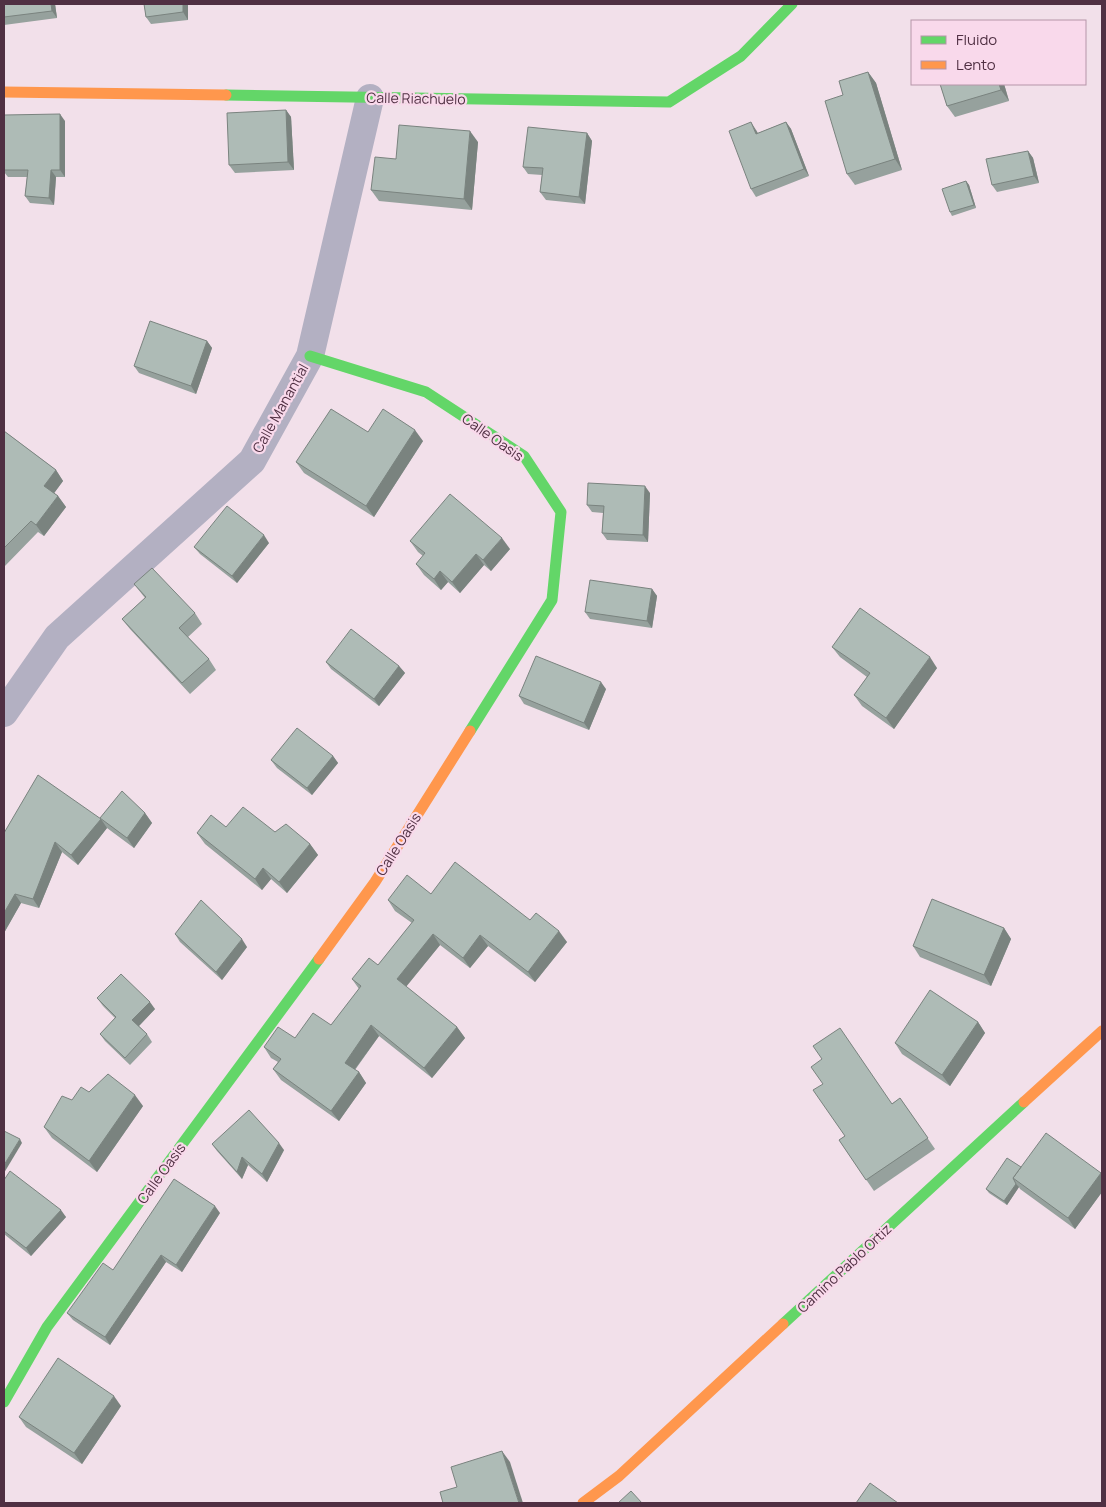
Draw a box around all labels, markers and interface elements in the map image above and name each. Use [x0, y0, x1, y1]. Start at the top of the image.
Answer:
legend [911, 20, 1086, 85]
text: Fluido [956, 29, 997, 50]
text: Lento [956, 54, 996, 75]
street label: Calle Riachuelo [366, 88, 466, 108]
street label: Calle Manantial [248, 360, 312, 456]
street label: Calle Oasis [458, 409, 528, 465]
street label: Calle Oasis [371, 809, 425, 879]
street label: Calle Oasis [132, 1139, 190, 1207]
street label: Camino Pablo Ortiz [793, 1219, 895, 1317]

